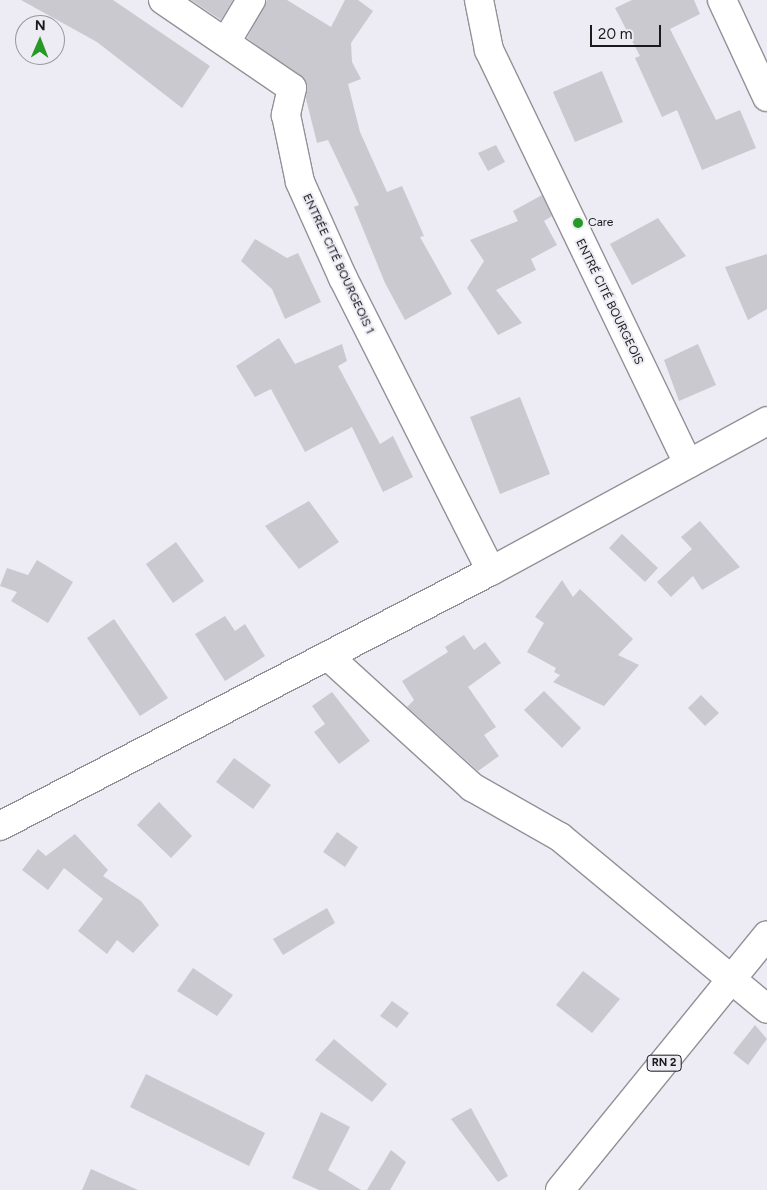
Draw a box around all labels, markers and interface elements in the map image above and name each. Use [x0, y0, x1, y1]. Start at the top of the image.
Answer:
north arrow [15, 15, 65, 65]
scale bar [592, 15, 663, 47]
text: N [35, 17, 46, 34]
text: 20 m [598, 25, 632, 43]
street label: ENTRÉE CITÉ BOURGEOIS 1 [299, 192, 377, 336]
place label: Care [588, 216, 613, 230]
marker: Care [572, 217, 584, 229]
street label: ENTRÉ CITÉ BOURGEOIS [572, 237, 646, 367]
road number: RN 2 [646, 1054, 682, 1072]

